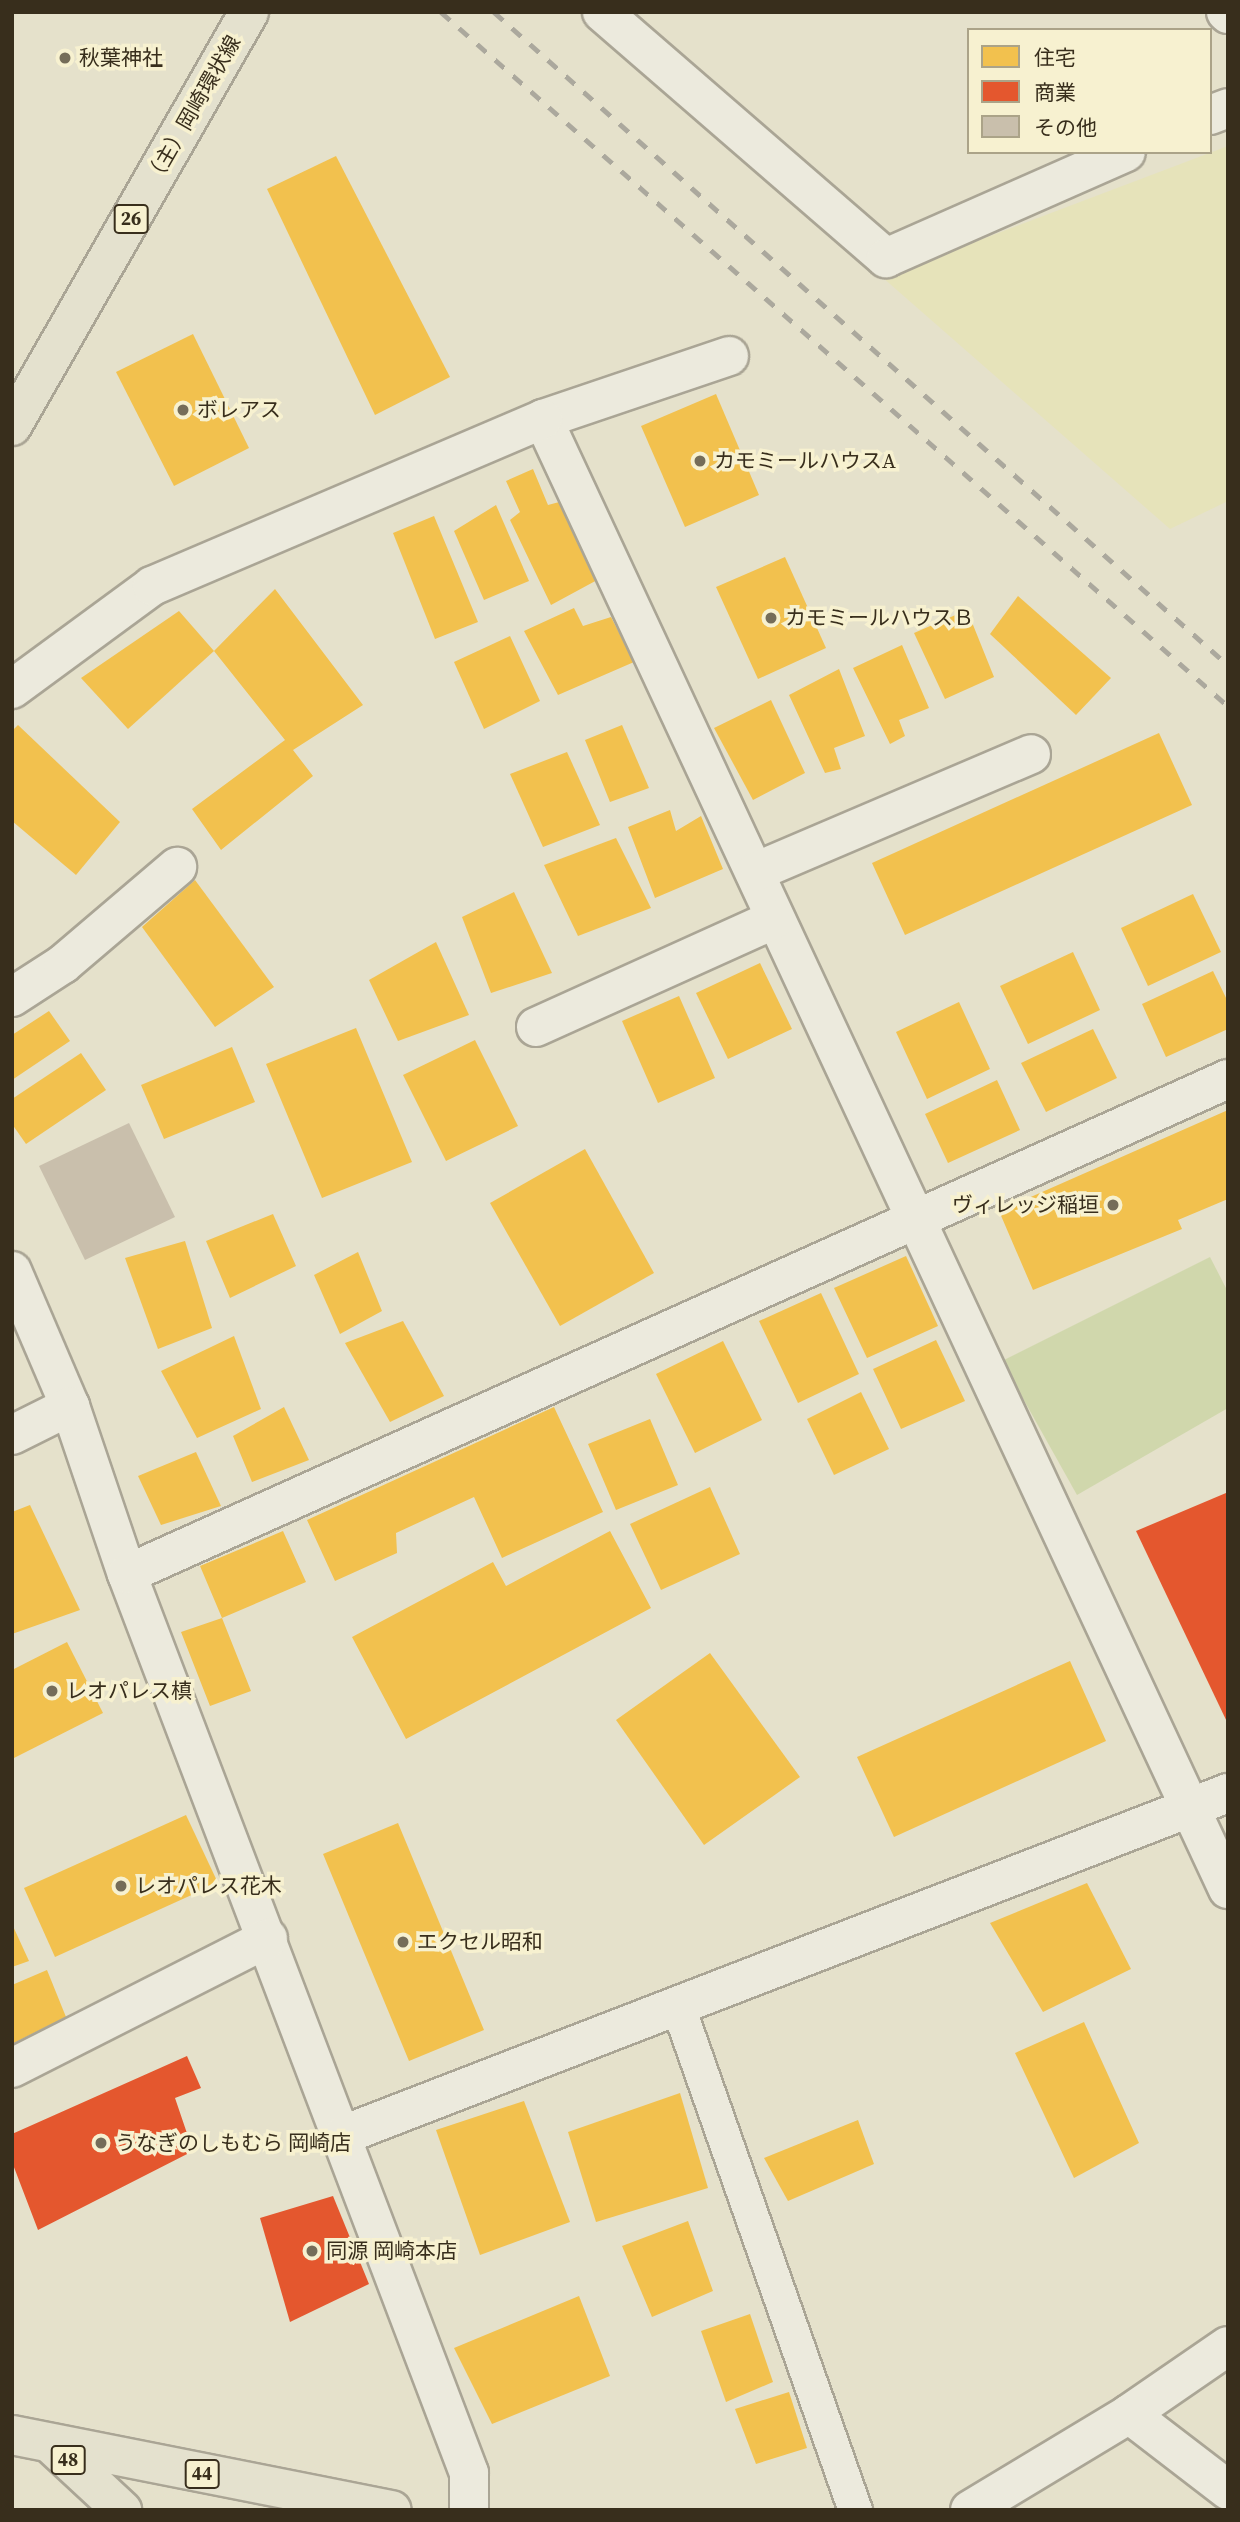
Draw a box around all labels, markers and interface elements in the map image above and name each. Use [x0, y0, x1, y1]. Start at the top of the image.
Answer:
legend [967, 28, 1212, 154]
street label: （主）岡崎環状線 [140, 31, 246, 189]
text: 住宅 [1034, 43, 1076, 72]
place label: 秋葉神社 [79, 45, 163, 71]
marker: 秋葉神社 [57, 50, 73, 66]
text: 商業 [1034, 78, 1076, 107]
text: その他 [1034, 113, 1097, 142]
road number: 26 [114, 204, 148, 234]
place label: ボレアス [197, 397, 281, 423]
marker: ボレアス [175, 402, 191, 418]
place label: カモミールハウスA [714, 448, 896, 474]
marker: カモミールハウスA [692, 453, 708, 469]
place label: カモミールハウスＢ [785, 605, 974, 631]
marker: カモミールハウスＢ [763, 610, 779, 626]
place label: ヴィレッジ稲垣 [952, 1192, 1099, 1218]
marker: ヴィレッジ稲垣 [1105, 1197, 1121, 1213]
place label: レオパレス槙 [66, 1678, 192, 1704]
marker: レオパレス槙 [44, 1683, 60, 1699]
place label: レオパレス花木 [135, 1873, 282, 1899]
marker: レオパレス花木 [113, 1878, 129, 1894]
place label: エクセル昭和 [417, 1929, 543, 1955]
marker: エクセル昭和 [395, 1934, 411, 1950]
place label: うなぎのしもむら 岡崎店 [115, 2130, 351, 2156]
marker: うなぎのしもむら 岡崎店 [93, 2135, 109, 2151]
place label: 同源 岡崎本店 [326, 2238, 457, 2264]
marker: 同源 岡崎本店 [304, 2243, 320, 2259]
road number: 48 [50, 2444, 86, 2476]
road number: 44 [184, 2458, 220, 2490]

